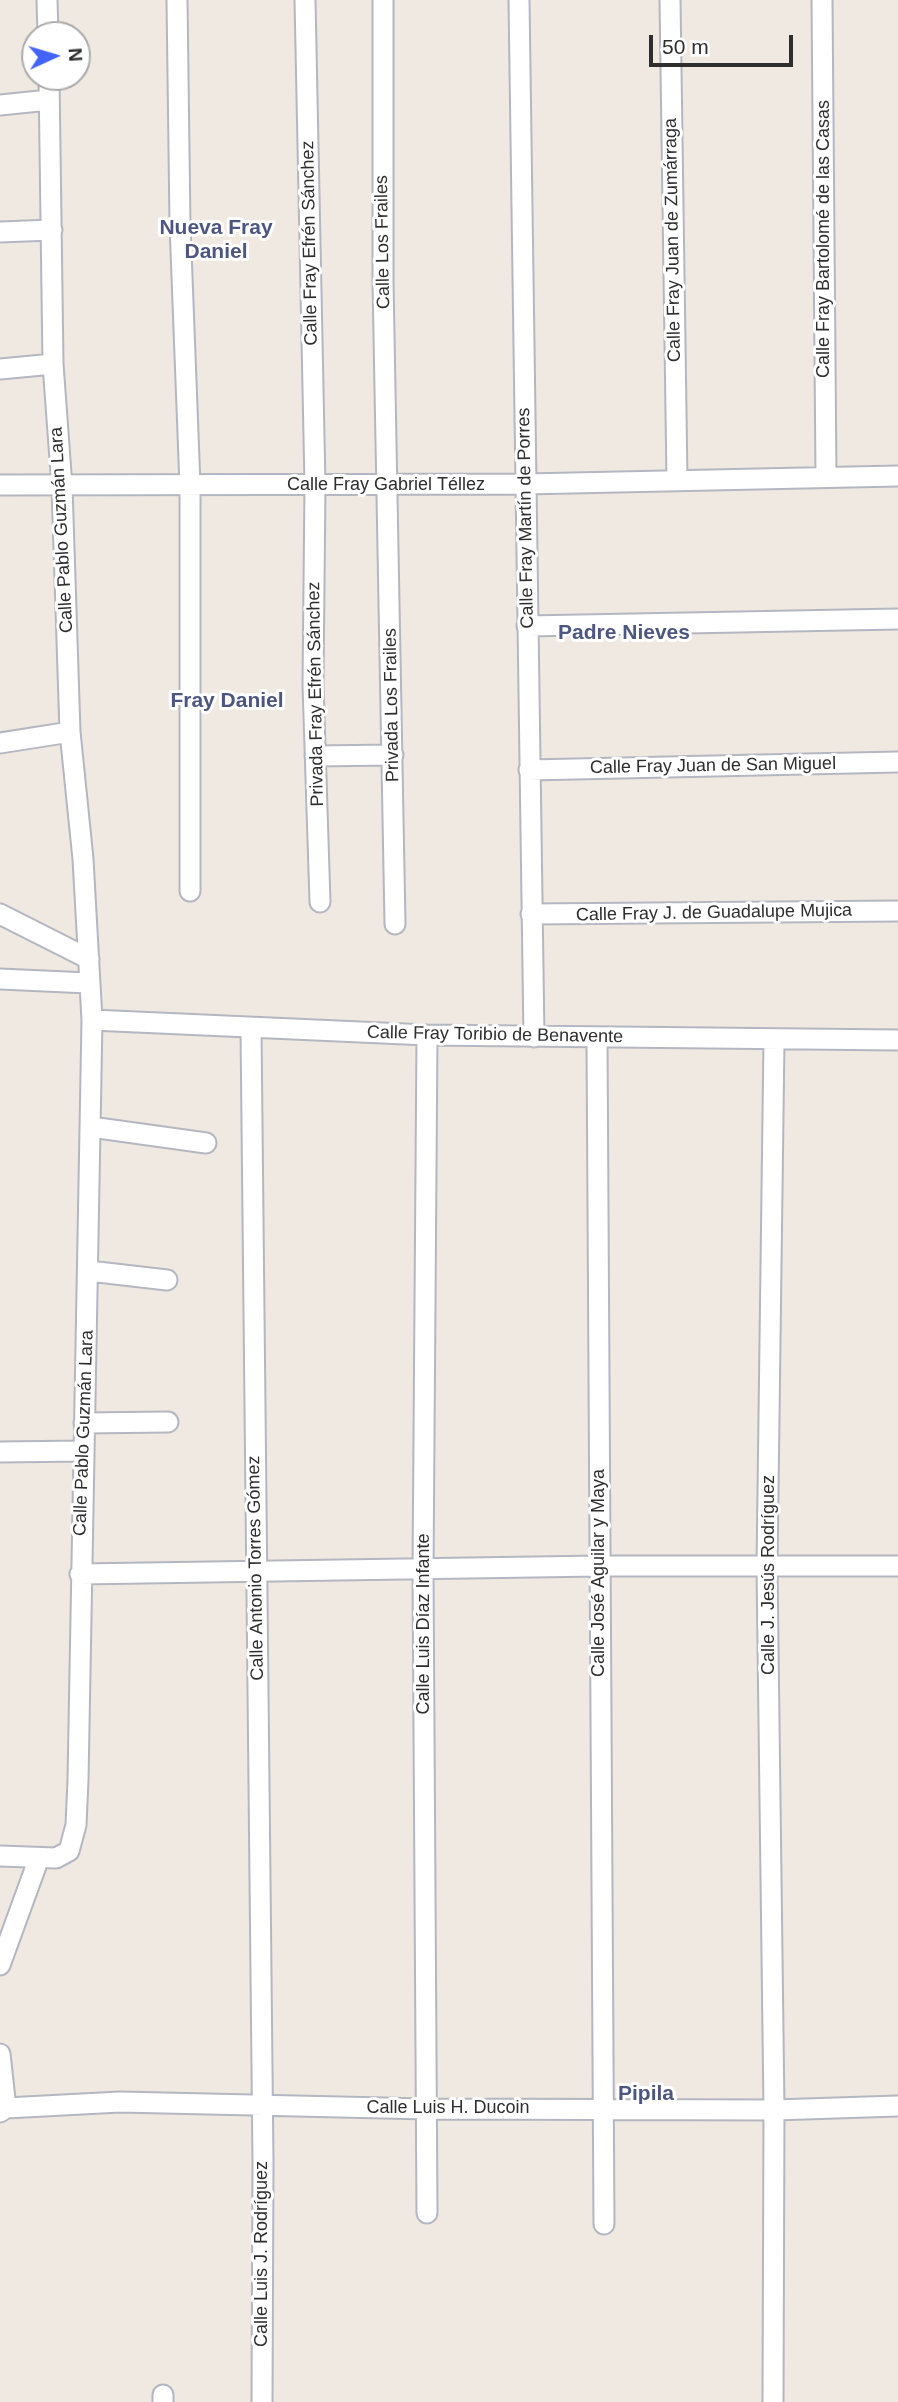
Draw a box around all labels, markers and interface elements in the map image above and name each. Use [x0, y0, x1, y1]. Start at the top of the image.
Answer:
north arrow [21, 21, 91, 91]
scale bar [653, 21, 796, 65]
text: 50 m [662, 35, 709, 58]
text: N [64, 47, 86, 62]
street label: Calle Fray Bartolomé de las Casas [813, 100, 835, 378]
street label: Calle Fray Juan de Zumárraga [660, 118, 686, 362]
street label: Calle Fray Efrén Sánchez [297, 140, 323, 346]
street label: Calle Los Frailes [371, 175, 395, 309]
district label: Nueva Fray Daniel [159, 215, 273, 265]
street label: Calle Fray Martín de Porres [513, 407, 539, 629]
street label: Calle Pablo Guzmán Lara [46, 427, 78, 633]
street label: Calle Fray Gabriel Téllez [287, 474, 485, 496]
street label: Privada Fray Efrén Sánchez [303, 581, 329, 807]
district label: Padre Nieves [558, 620, 690, 646]
street label: Privada Los Frailes [380, 628, 404, 782]
district label: Fray Daniel [170, 688, 284, 714]
street label: Calle Fray Juan de San Miguel [590, 753, 836, 779]
street label: Calle Fray J. de Guadalupe Mujica [576, 900, 852, 926]
street label: Calle Fray Toribio de Benavente [367, 1022, 623, 1048]
street label: Calle Pablo Guzmán Lara [70, 1330, 98, 1536]
street label: Calle Antonio Torres Gómez [243, 1455, 269, 1681]
street label: Calle José Aguilar y Maya [588, 1469, 610, 1677]
street label: Calle J. Jesús Rodríguez [758, 1475, 780, 1675]
street label: Calle Luis Díaz Infante [413, 1533, 435, 1715]
district label: Pipila [618, 2081, 674, 2107]
street label: Calle Luis H. Ducoin [366, 2097, 530, 2119]
street label: Calle Luis J. Rodríguez [251, 2161, 273, 2347]

